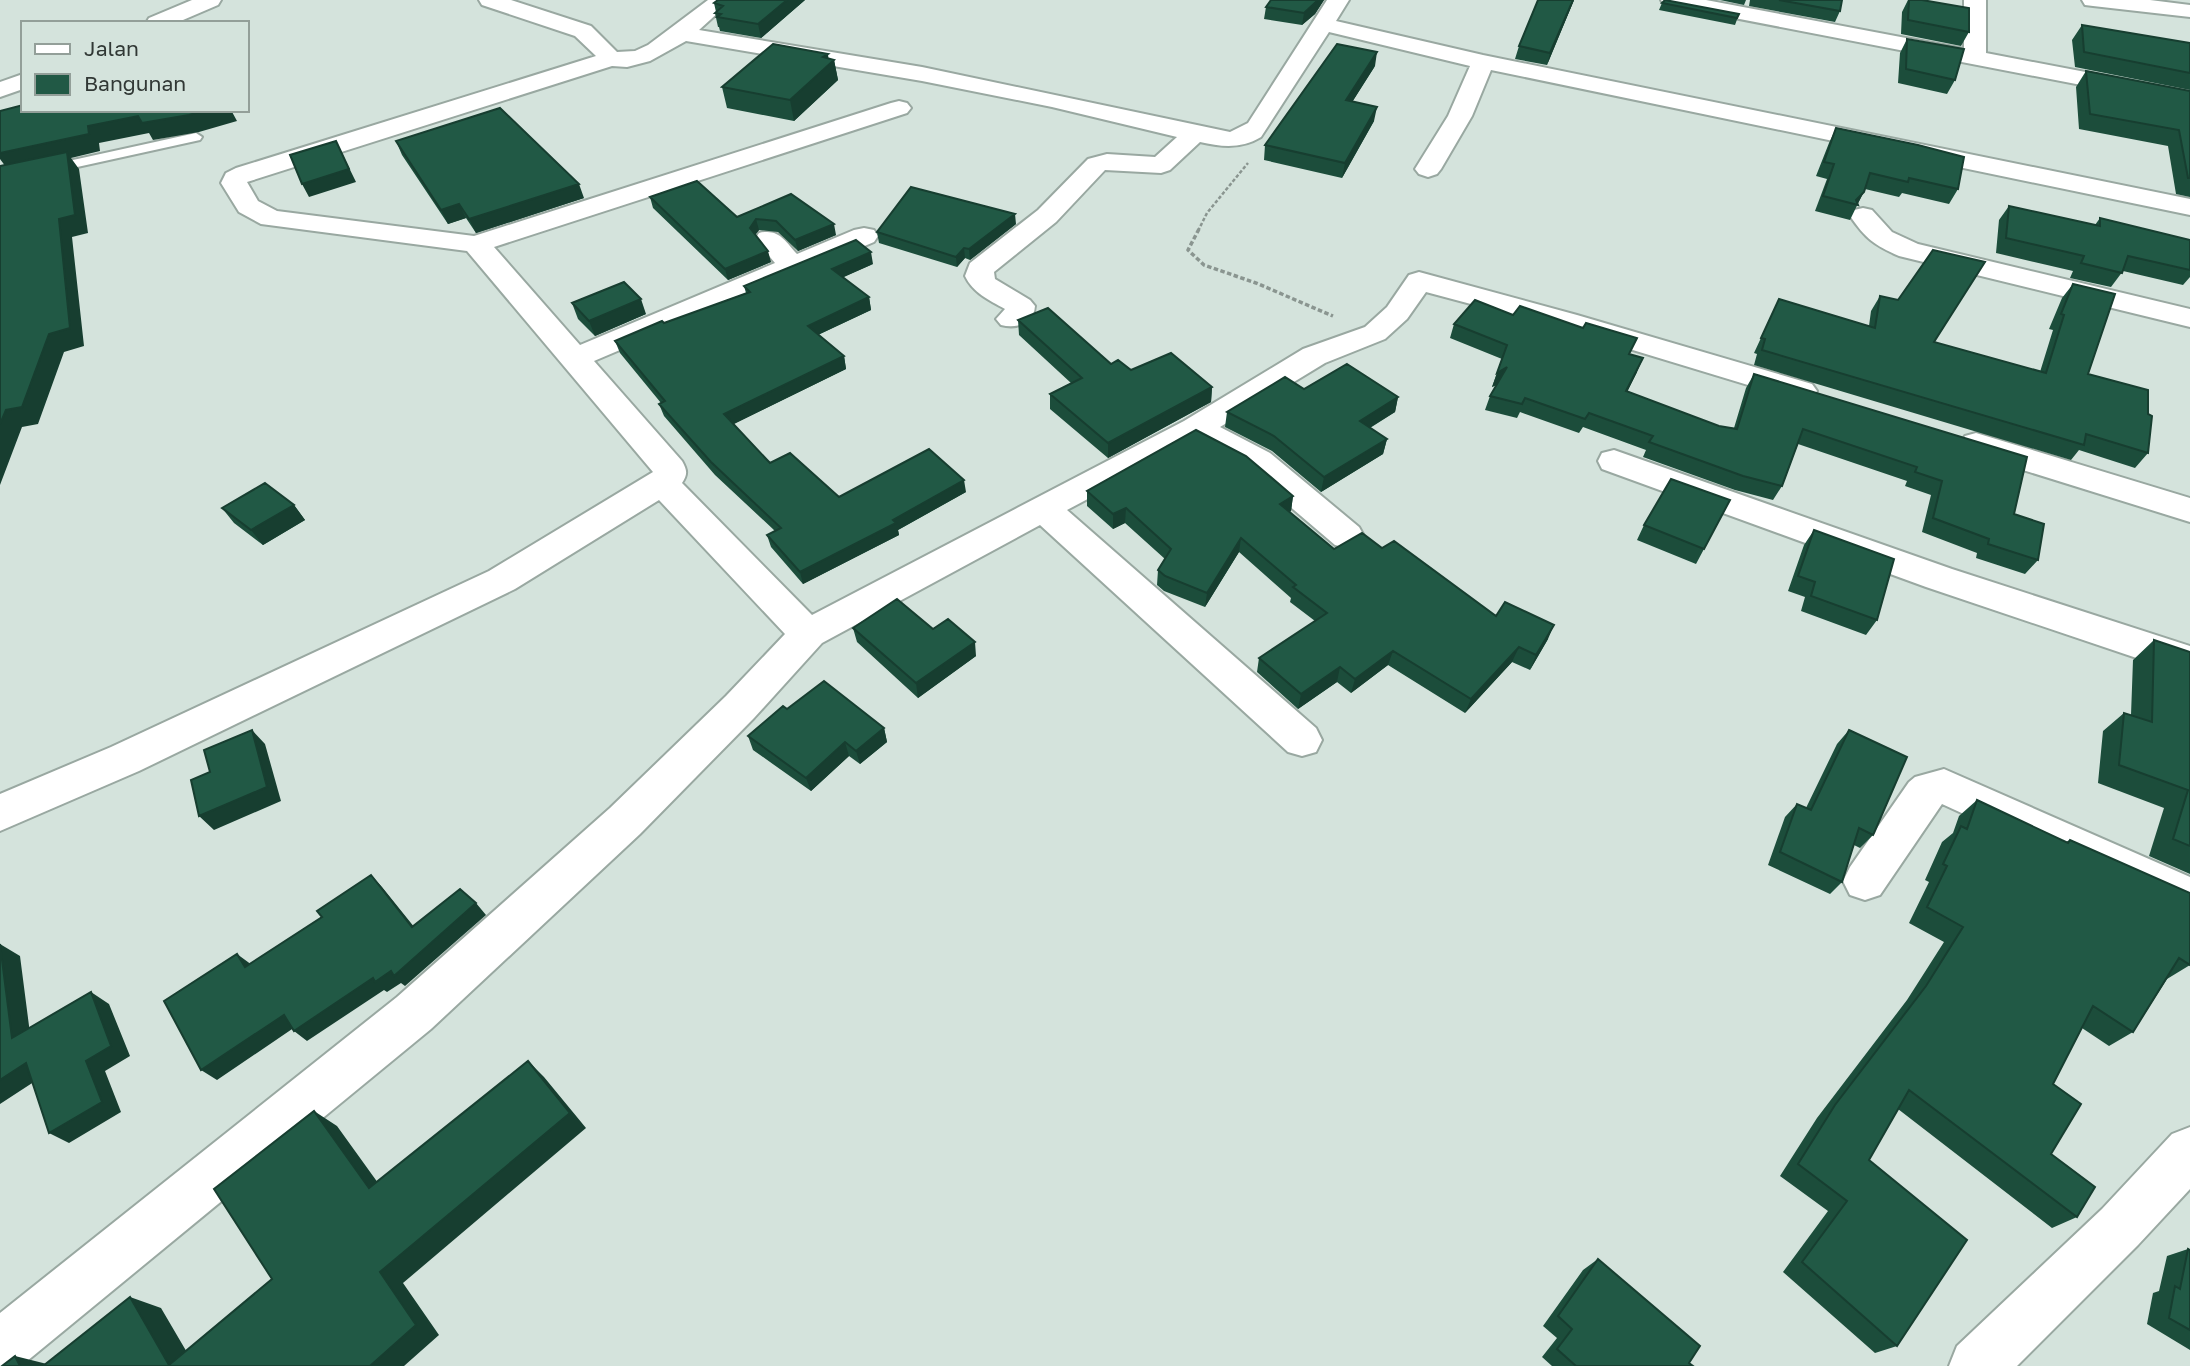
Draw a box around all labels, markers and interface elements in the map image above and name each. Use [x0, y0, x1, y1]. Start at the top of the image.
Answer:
legend [21, 21, 248, 112]
text: Jalan [84, 35, 139, 61]
text: Bangunan [84, 70, 186, 96]

